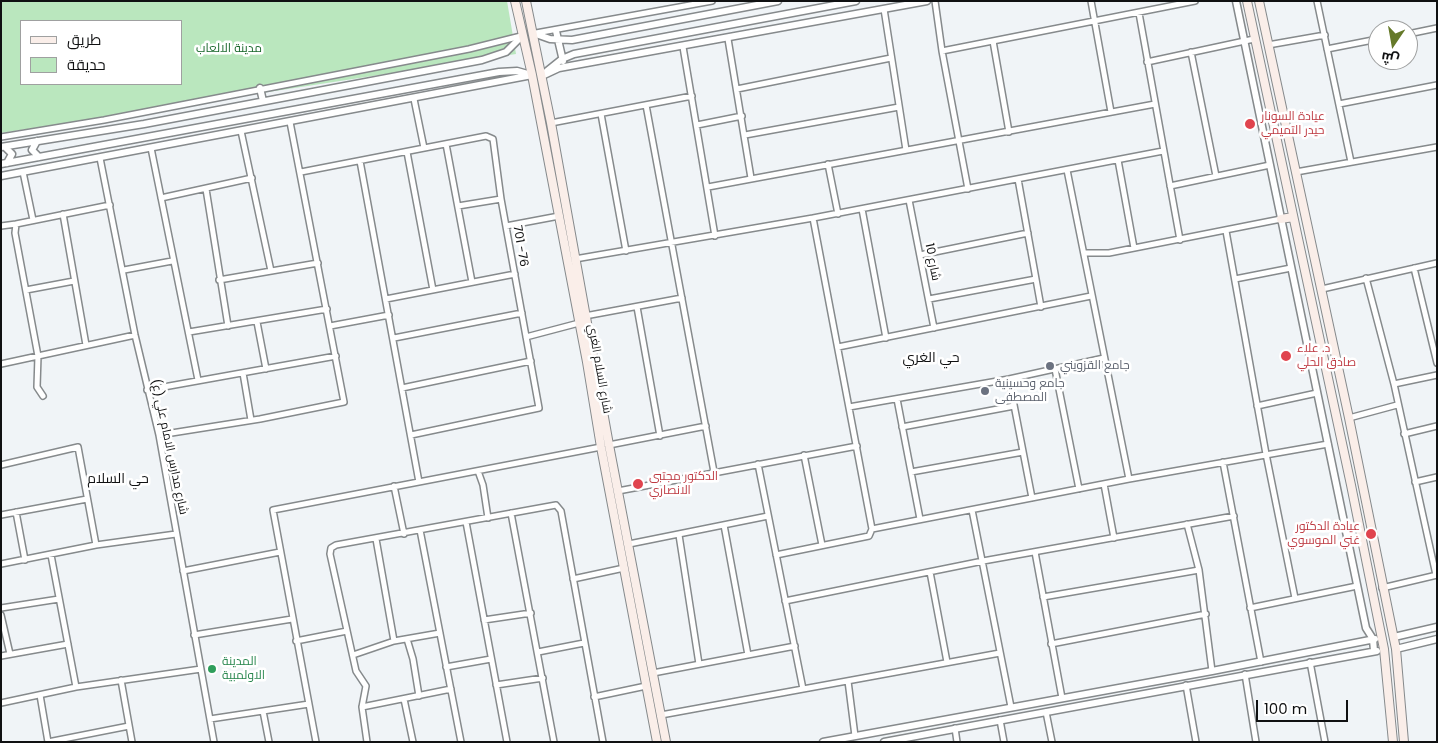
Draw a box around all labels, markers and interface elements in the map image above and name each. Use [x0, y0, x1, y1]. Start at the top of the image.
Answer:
legend [20, 20, 182, 85]
north arrow [1368, 20, 1418, 70]
text: طريق [67, 29, 101, 50]
park label: مدينة الالعاب [196, 42, 262, 56]
text: ش [1379, 47, 1401, 70]
text: حديقة [67, 54, 106, 75]
place label: عيادة السونار حيدر التميمي [1261, 110, 1325, 138]
marker: عيادة السونار حيدر التميمي [1243, 117, 1257, 131]
street label: 701 -76 [509, 224, 531, 268]
street label: شارع 10 [921, 242, 943, 282]
street label: شارع السلام الغري [584, 323, 614, 415]
place label: د. علاء صادق الحلي [1297, 342, 1356, 370]
marker: د. علاء صادق الحلي [1279, 349, 1293, 363]
district label: حي الغري [902, 350, 960, 366]
place label: جامع القزويني [1060, 359, 1130, 373]
marker: جامع القزويني [1044, 360, 1056, 372]
place label: جامع وحسينية المصطفى [995, 377, 1065, 405]
street label: شارع مدارس الامام علي (ع) [148, 378, 190, 516]
marker: جامع وحسينية المصطفى [979, 385, 991, 397]
place label: الدكتور مجتبى الانصاري [649, 470, 718, 498]
district label: حي السلام [87, 471, 149, 487]
marker: الدكتور مجتبى الانصاري [631, 477, 645, 491]
place label: عيادة الدكتور غني الموسوي [1287, 520, 1360, 548]
marker: عيادة الدكتور غني الموسوي [1364, 527, 1378, 541]
place label: المدينة الاولمبية [222, 655, 265, 683]
marker: المدينة الاولمبية [206, 663, 218, 675]
scale bar [1258, 690, 1350, 722]
text: 100 m [1264, 698, 1307, 719]

